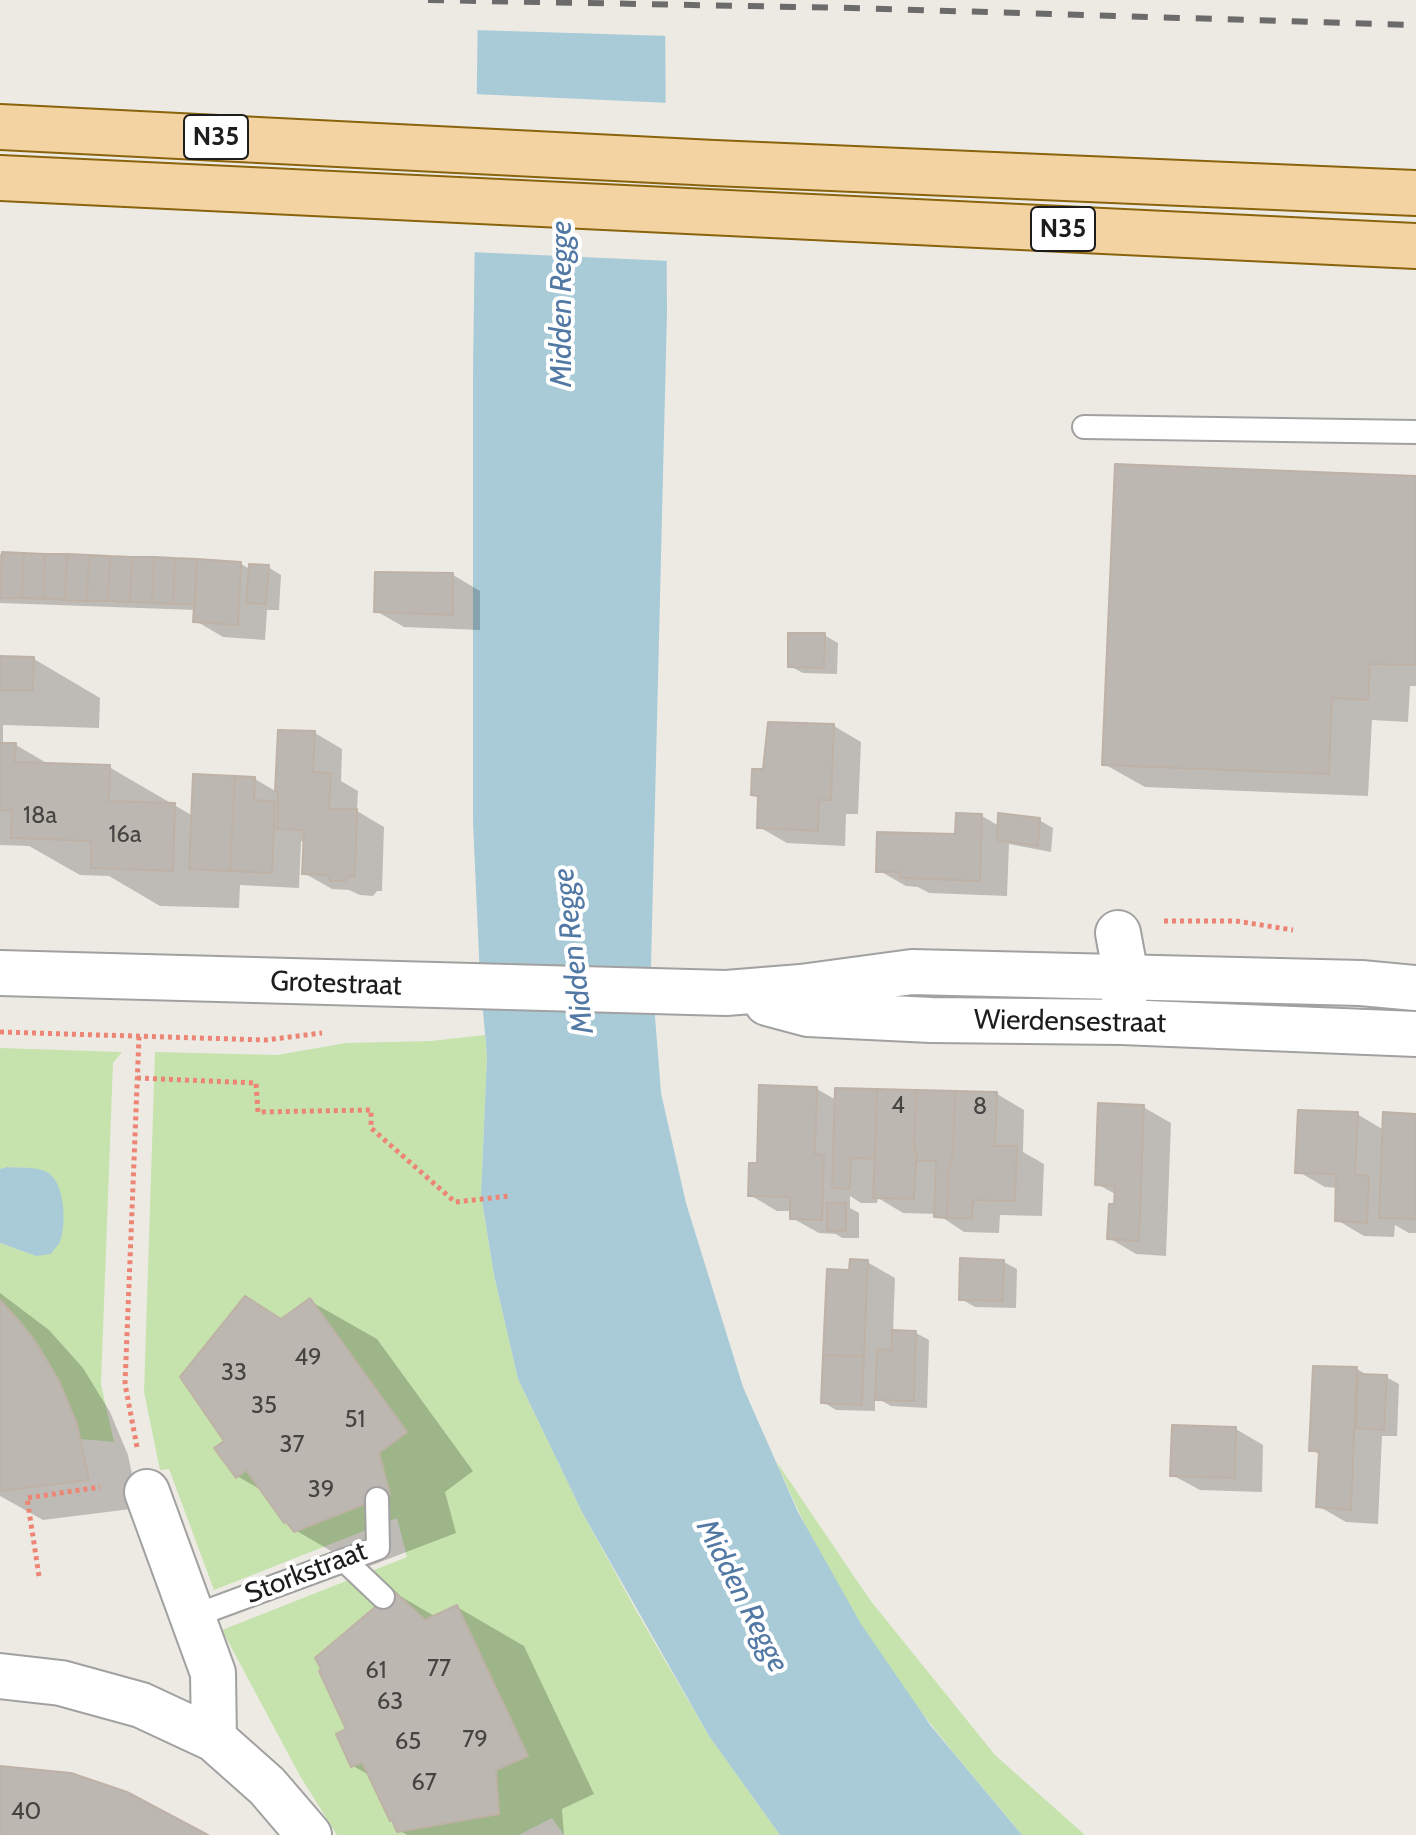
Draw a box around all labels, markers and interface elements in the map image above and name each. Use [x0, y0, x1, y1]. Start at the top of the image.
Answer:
road number: N35 [184, 115, 248, 159]
road number: N35 [1031, 207, 1095, 251]
water label: Midden Regge [544, 221, 580, 387]
house number: 18a [23, 802, 57, 830]
house number: 16a [109, 821, 141, 849]
water label: Midden Regge [546, 866, 602, 1036]
street label: Grotestraat [270, 965, 402, 1003]
street label: Wierdensestraat [974, 1004, 1166, 1040]
house number: 4 [891, 1092, 905, 1120]
house number: 8 [973, 1093, 987, 1121]
house number: 49 [294, 1344, 322, 1372]
house number: 33 [221, 1359, 247, 1387]
house number: 35 [251, 1392, 277, 1420]
house number: 51 [345, 1406, 365, 1434]
house number: 37 [279, 1431, 305, 1459]
house number: 39 [308, 1476, 334, 1504]
water label: Midden Regge [688, 1514, 796, 1678]
street label: Storkstraat [240, 1534, 372, 1612]
house number: 77 [427, 1655, 451, 1683]
house number: 61 [365, 1657, 387, 1685]
house number: 63 [377, 1688, 403, 1716]
house number: 79 [462, 1726, 488, 1754]
house number: 65 [395, 1728, 421, 1756]
house number: 67 [411, 1769, 437, 1797]
house number: 40 [11, 1798, 41, 1826]

